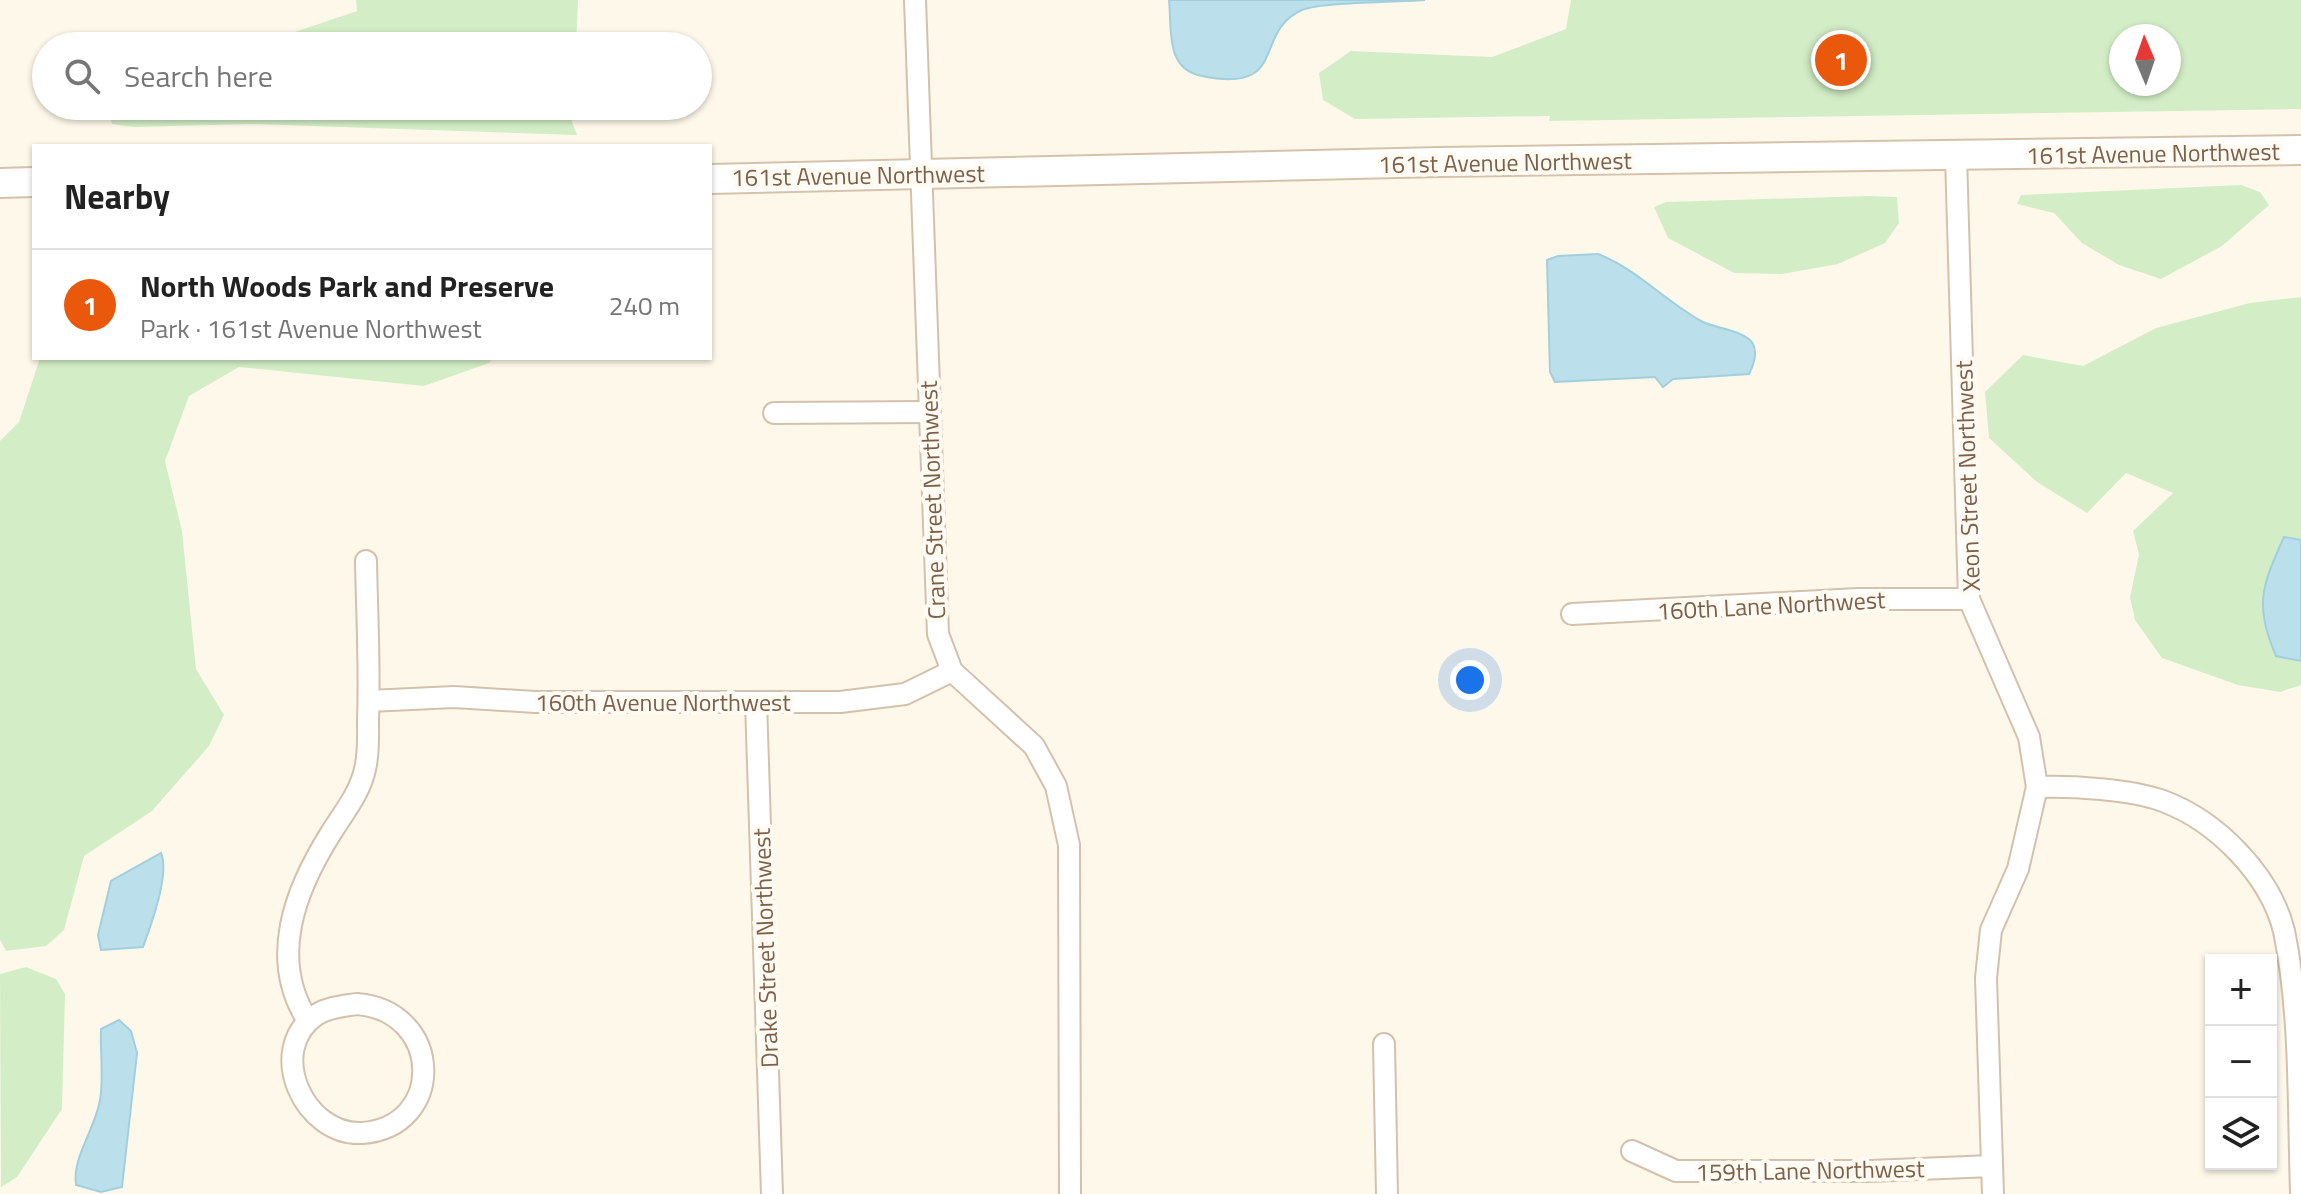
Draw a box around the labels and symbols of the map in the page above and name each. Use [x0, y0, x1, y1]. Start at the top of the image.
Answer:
north arrow [2109, 24, 2181, 96]
pin: 1 [1815, 30, 1867, 90]
street label: 161st Avenue Northwest [2026, 133, 2281, 173]
street label: 161st Avenue Northwest [1378, 142, 1633, 182]
street label: 161st Avenue Northwest [731, 155, 986, 195]
street label: Xeon Street Northwest [1945, 359, 1989, 592]
street label: Crane Street Northwest [910, 379, 954, 620]
street label: 160th Lane Northwest [1656, 581, 1887, 629]
your location [1450, 660, 1490, 700]
street label: 160th Avenue Northwest [535, 684, 791, 720]
street label: Drake Street Northwest [743, 827, 787, 1068]
street label: 159th Lane Northwest [1695, 1150, 1925, 1190]

